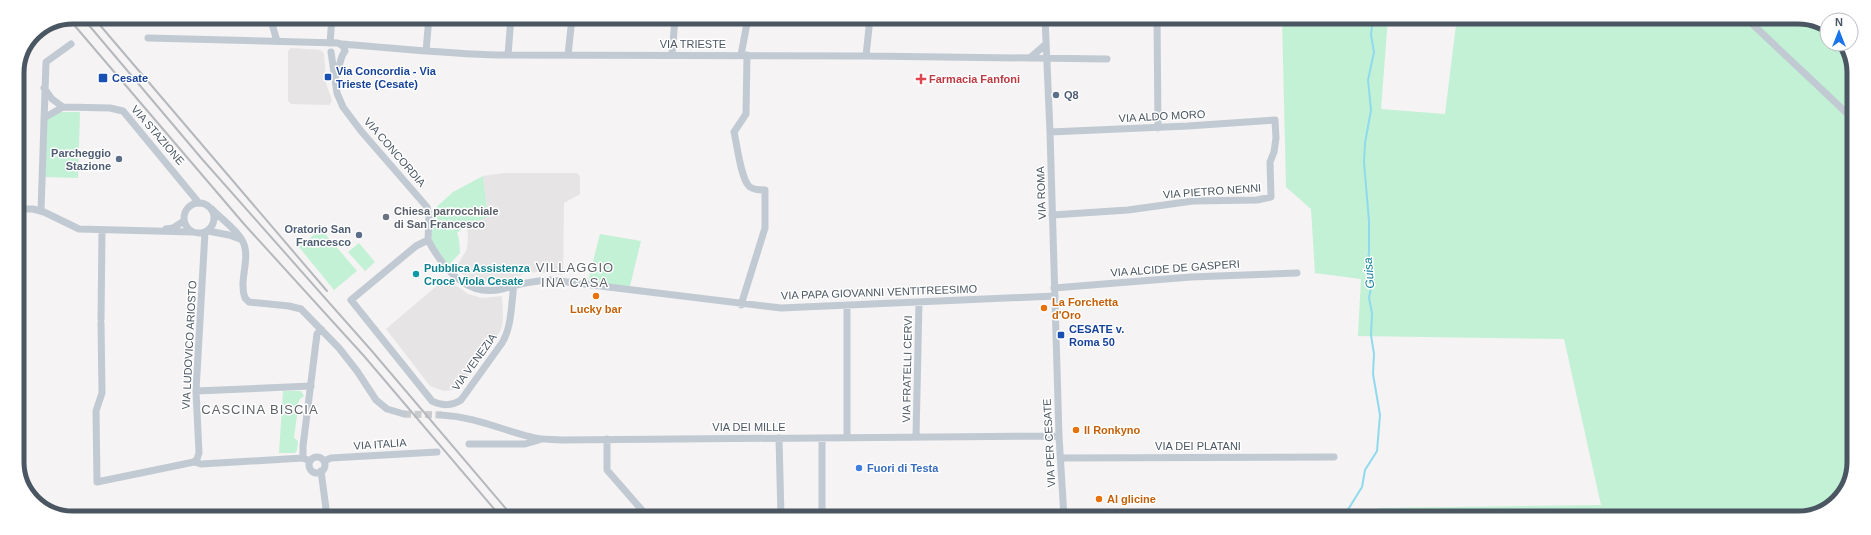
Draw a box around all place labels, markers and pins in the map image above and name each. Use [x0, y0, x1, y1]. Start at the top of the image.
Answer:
place label: Via Concordia - Via Trieste (Cesate) [336, 65, 437, 90]
marker: Cesate [97, 72, 109, 84]
place label: Cesate [112, 72, 148, 84]
marker: Via Concordia - Via Trieste (Cesate) [323, 72, 333, 82]
place label: Farmacia Fanfoni [929, 73, 1020, 85]
marker: Farmacia Fanfoni [916, 74, 926, 84]
place label: Q8 [1064, 89, 1079, 101]
marker: Q8 [1051, 90, 1061, 100]
place label: Parcheggio Stazione [51, 147, 111, 172]
marker: Parcheggio Stazione [114, 154, 124, 164]
place label: Chiesa parrocchiale di San Francesco [394, 205, 499, 230]
marker: Chiesa parrocchiale di San Francesco [381, 212, 391, 222]
place label: Oratorio San Francesco [284, 223, 351, 248]
marker: Oratorio San Francesco [354, 230, 364, 240]
place label: Pubblica Assistenza Croce Viola Cesate [424, 262, 531, 287]
marker: Pubblica Assistenza Croce Viola Cesate [411, 269, 421, 279]
marker: Lucky bar [591, 291, 601, 301]
place label: La Forchetta d'Oro [1052, 296, 1119, 321]
place label: Lucky bar [570, 303, 623, 315]
marker: La Forchetta d'Oro [1039, 303, 1049, 313]
place label: CESATE v. Roma 50 [1069, 323, 1124, 348]
marker: CESATE v. Roma 50 [1056, 330, 1066, 340]
place label: Il Ronkyno [1084, 424, 1141, 436]
marker: Il Ronkyno [1071, 425, 1081, 435]
place label: Fuori di Testa [867, 462, 939, 474]
marker: Fuori di Testa [854, 463, 864, 473]
place label: Al glicine [1107, 493, 1156, 505]
marker: Al glicine [1094, 494, 1104, 504]

